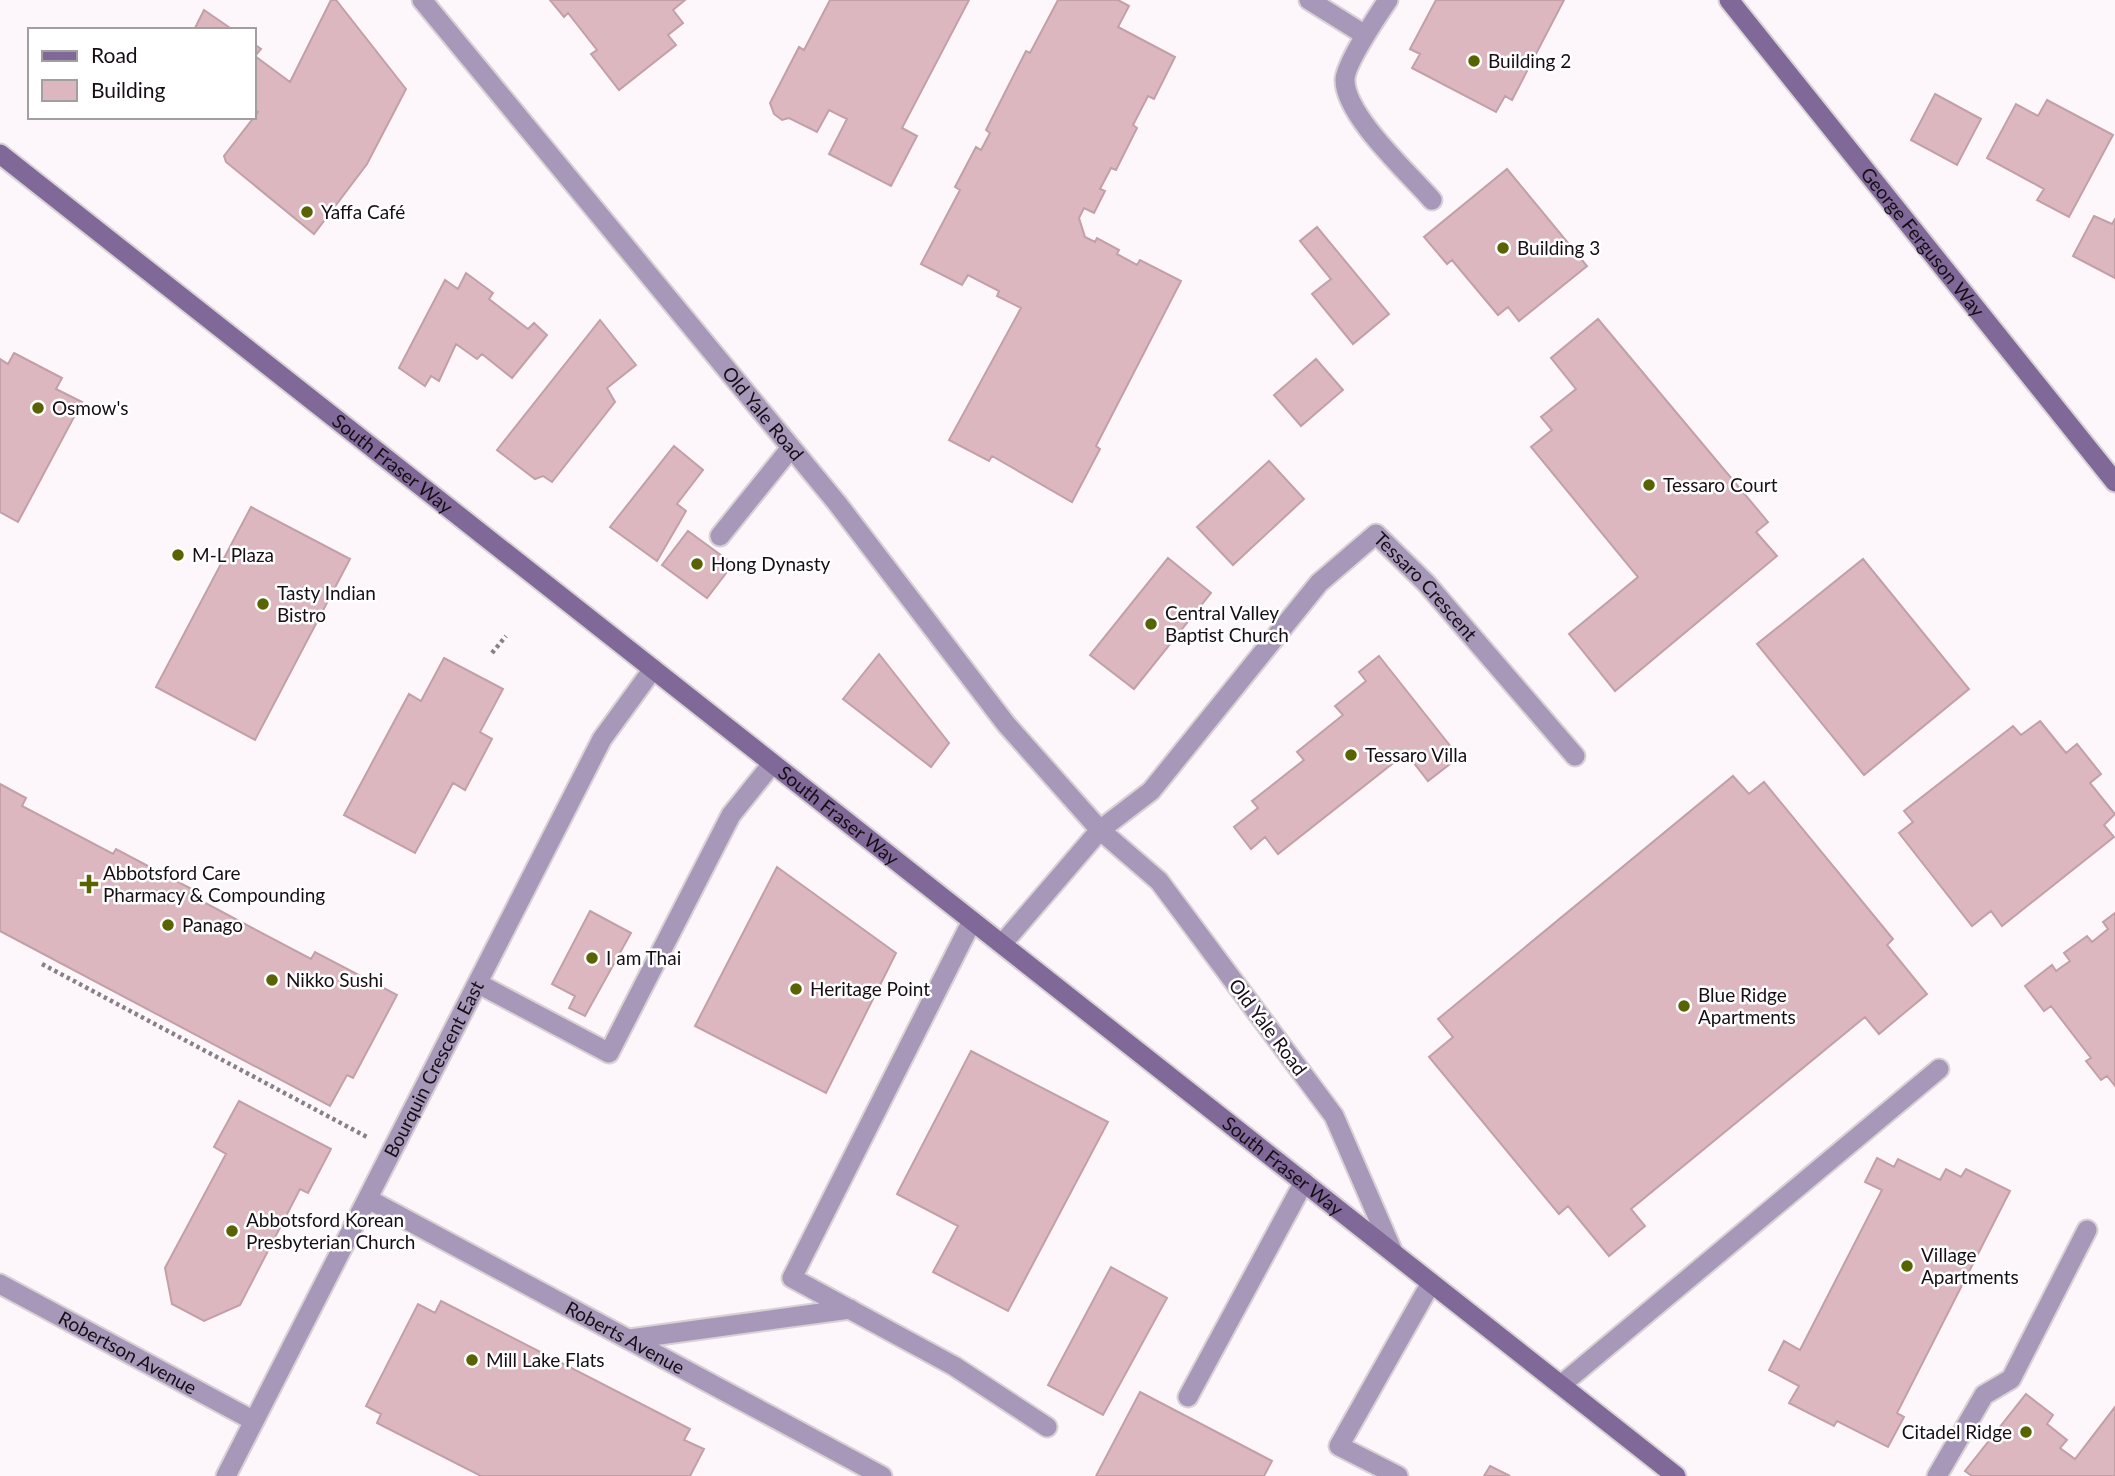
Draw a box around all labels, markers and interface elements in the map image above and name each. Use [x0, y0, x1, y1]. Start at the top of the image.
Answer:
legend [28, 28, 256, 119]
text: Road [91, 42, 138, 67]
place label: Building 2 [1488, 49, 1571, 72]
marker: Building 2 [1466, 53, 1482, 69]
text: Building [91, 77, 166, 102]
street label: George Ferguson Way [1856, 162, 1990, 321]
place label: Yaffa Café [321, 200, 405, 223]
marker: Yaffa Café [299, 204, 315, 220]
place label: Building 3 [1517, 236, 1600, 259]
marker: Building 3 [1495, 240, 1511, 256]
street label: Old Yale Road [718, 361, 809, 465]
place label: Osmow's [52, 396, 128, 419]
marker: Osmow's [30, 400, 46, 416]
street label: South Fraser Way [328, 409, 458, 518]
place label: Tessaro Court [1663, 473, 1778, 496]
marker: Tessaro Court [1641, 477, 1657, 493]
street label: Tessaro Crescent [1369, 527, 1482, 645]
place label: M-L Plaza [192, 543, 274, 566]
marker: M-L Plaza [170, 547, 186, 563]
place label: Hong Dynasty [711, 552, 831, 575]
marker: Hong Dynasty [689, 556, 705, 572]
place label: Tasty Indian Bistro [277, 581, 376, 626]
marker: Tasty Indian Bistro [255, 596, 271, 612]
place label: Central Valley Baptist Church [1165, 601, 1289, 646]
marker: Central Valley Baptist Church [1143, 616, 1159, 632]
place label: Tessaro Villa [1365, 743, 1467, 766]
marker: Tessaro Villa [1343, 747, 1359, 763]
street label: South Fraser Way [774, 760, 904, 870]
place label: Abbotsford Care Pharmacy & Compounding [103, 861, 325, 906]
marker: Abbotsford Care Pharmacy & Compounding [81, 876, 97, 892]
place label: Panago [182, 913, 243, 936]
marker: Panago [160, 917, 176, 933]
place label: I am Thai [606, 946, 681, 969]
marker: I am Thai [584, 950, 600, 966]
place label: Nikko Sushi [286, 968, 383, 991]
marker: Nikko Sushi [264, 972, 280, 988]
street label: Old Yale Road [1225, 974, 1312, 1080]
street label: Bourquin Crescent East [379, 976, 488, 1161]
place label: Heritage Point [810, 977, 930, 1000]
marker: Heritage Point [788, 981, 804, 997]
place label: Blue Ridge Apartments [1698, 983, 1796, 1028]
marker: Blue Ridge Apartments [1676, 998, 1692, 1014]
street label: South Fraser Way [1218, 1111, 1348, 1220]
place label: Abbotsford Korean Presbyterian Church [246, 1208, 415, 1253]
marker: Abbotsford Korean Presbyterian Church [224, 1223, 240, 1239]
place label: Village Apartments [1921, 1243, 2019, 1288]
marker: Village Apartments [1899, 1258, 1915, 1274]
street label: Roberts Avenue [562, 1296, 689, 1379]
street label: Robertson Avenue [55, 1306, 201, 1399]
place label: Mill Lake Flats [486, 1348, 605, 1371]
marker: Mill Lake Flats [464, 1352, 480, 1368]
place label: Citadel Ridge [1902, 1420, 2012, 1443]
marker: Citadel Ridge [2018, 1424, 2034, 1440]

